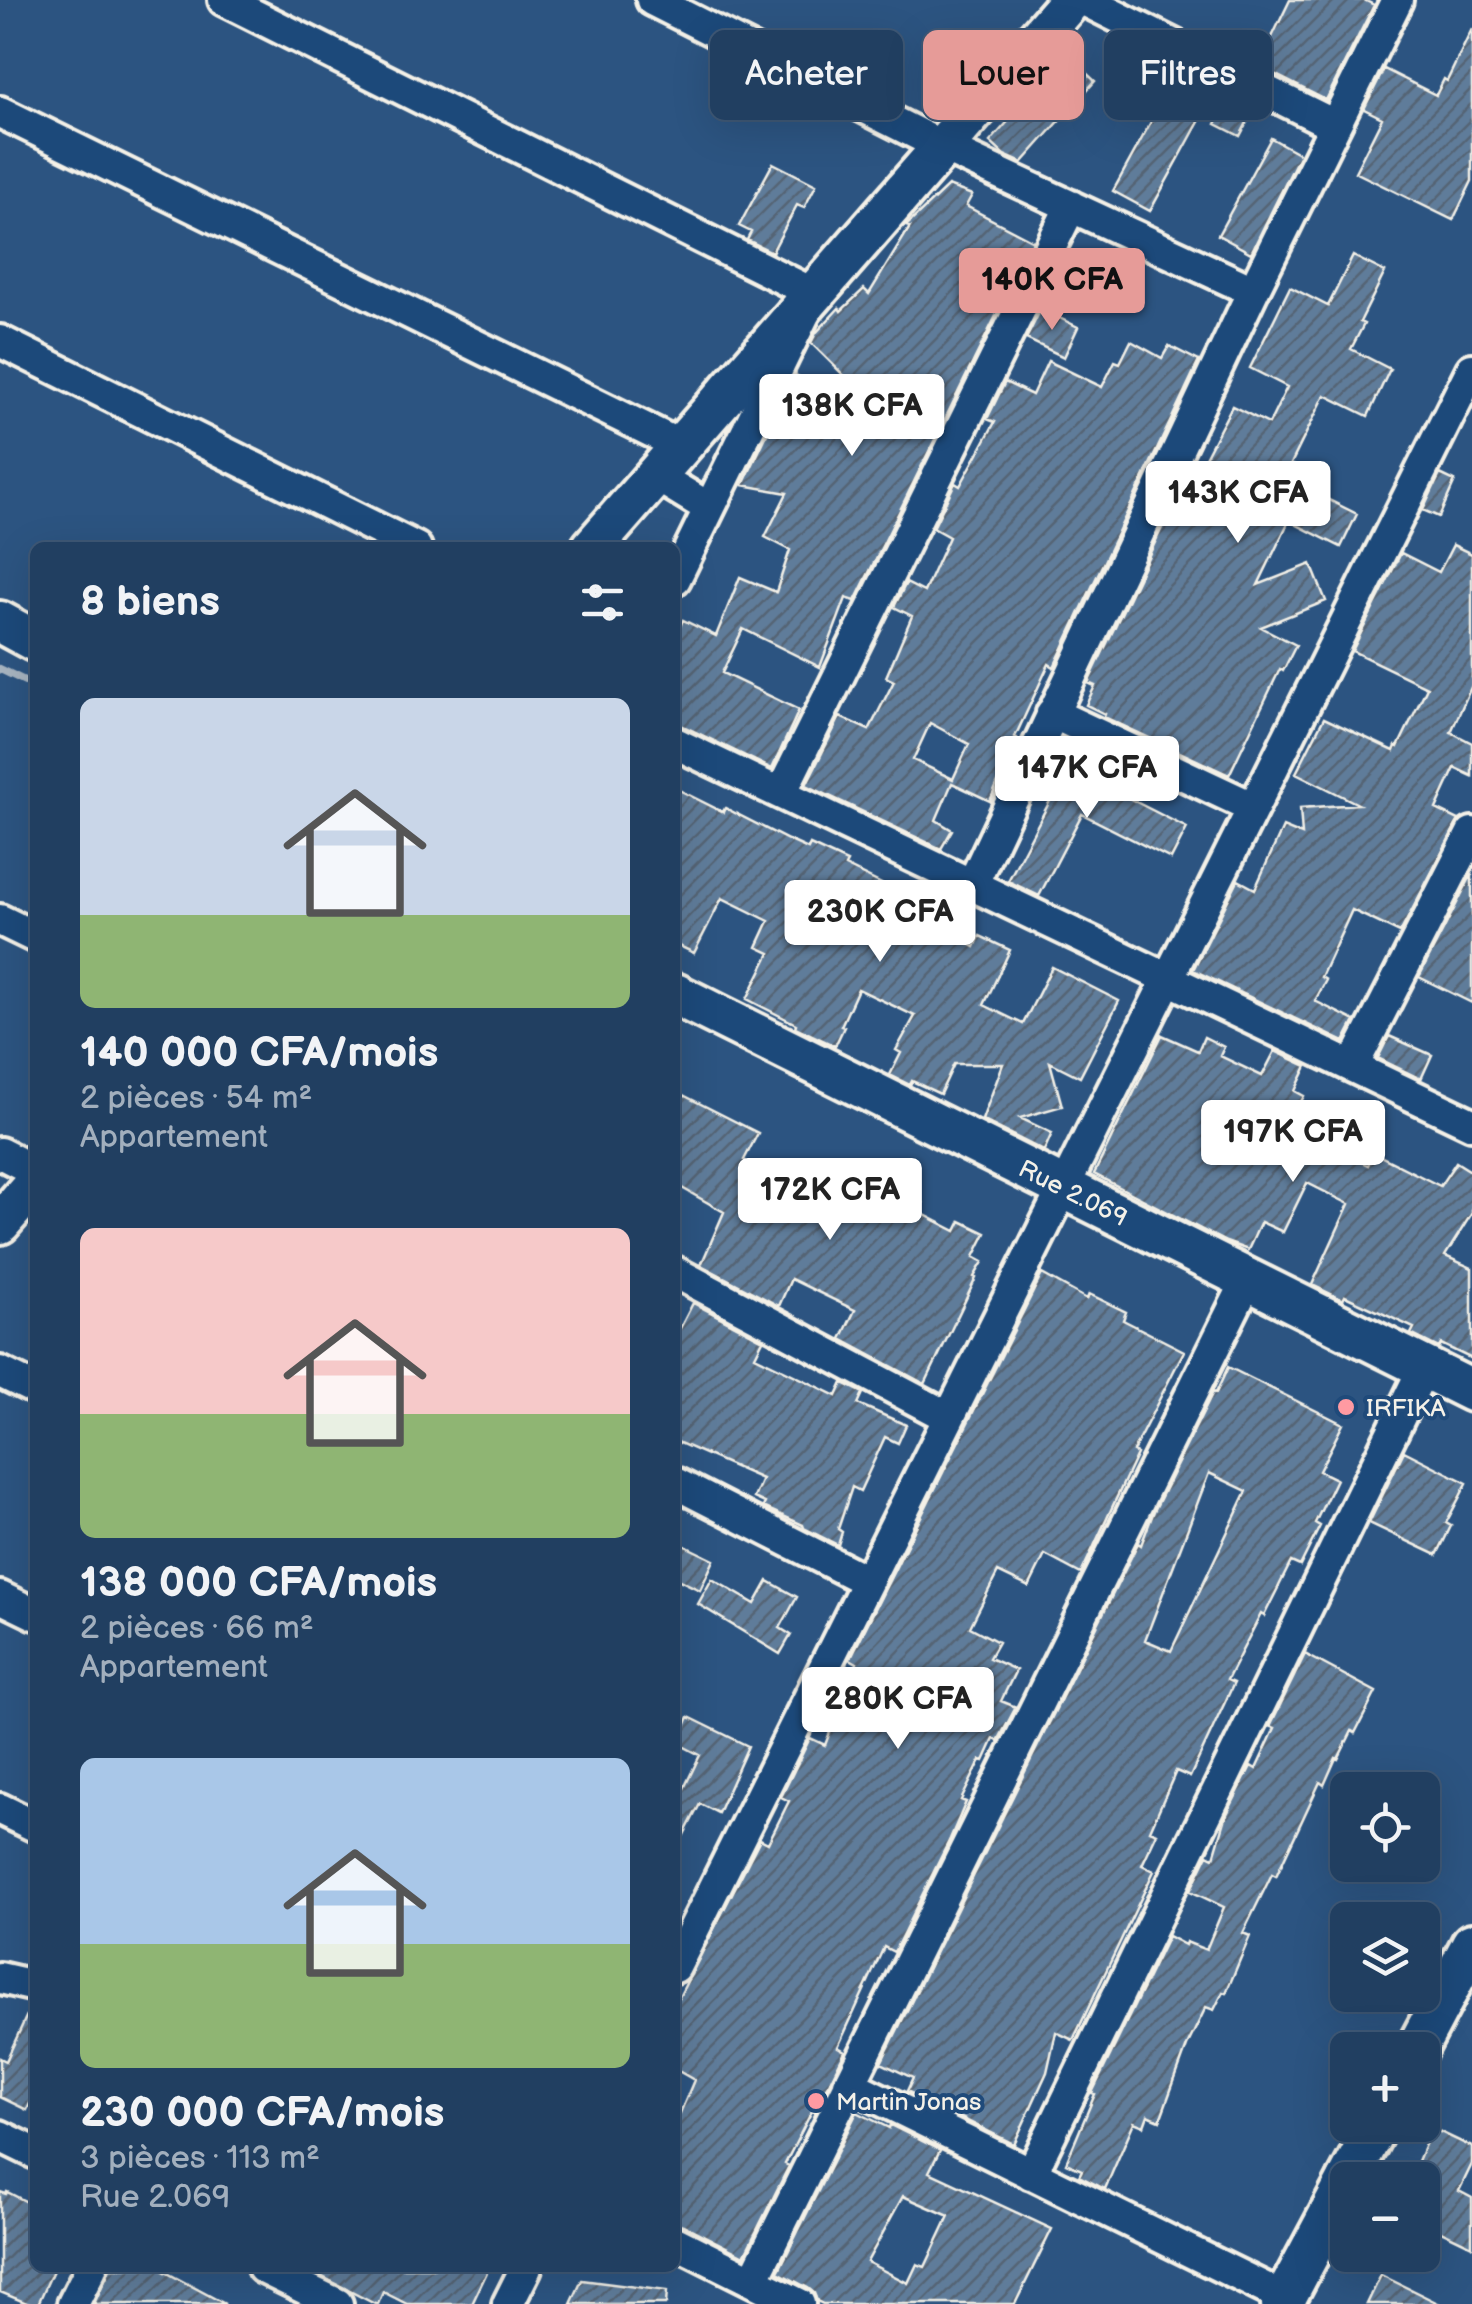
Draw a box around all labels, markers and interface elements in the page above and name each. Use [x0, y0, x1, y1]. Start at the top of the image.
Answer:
chip: Acheter [710, 30, 903, 120]
chip: Louer [923, 30, 1084, 120]
chip: Filtres [1104, 30, 1272, 120]
pin: 140K CFA [949, 248, 1155, 333]
text: 140K CFA [981, 261, 1123, 300]
pin: 138K CFA [749, 374, 955, 459]
text: 138K CFA [781, 387, 923, 426]
pin: 143K CFA [1135, 461, 1341, 546]
text: 143K CFA [1168, 474, 1308, 513]
icon: filters [575, 575, 630, 630]
text: 8 biens [80, 577, 220, 628]
pin: 147K CFA [984, 736, 1190, 821]
text: 147K CFA [1017, 749, 1157, 788]
icon: home [265, 763, 445, 943]
pin: 230K CFA [777, 880, 983, 965]
text: 230K CFA [807, 893, 953, 932]
text: 140 000 CFA/mois [80, 1028, 438, 1079]
text: 2 pièces · 54 m² [80, 1079, 312, 1118]
pin: 197K CFA [1190, 1100, 1396, 1185]
text: 197K CFA [1223, 1113, 1363, 1152]
text: Appartement [80, 1118, 268, 1157]
street label: Rue 2.069 [1013, 1154, 1132, 1234]
pin: 172K CFA [727, 1158, 933, 1243]
text: 172K CFA [760, 1171, 900, 1210]
icon: home [265, 1293, 445, 1473]
place label: IRFIKA [1366, 1393, 1446, 1424]
marker: IRFIKA [1335, 1396, 1357, 1418]
text: 138 000 CFA/mois [80, 1558, 437, 1609]
text: 2 pièces · 66 m² [80, 1609, 314, 1648]
text: Appartement [80, 1648, 268, 1687]
pin: 280K CFA [795, 1667, 1001, 1752]
text: 280K CFA [824, 1680, 972, 1719]
map controls [1330, 1772, 1440, 2272]
button: locate [1330, 1772, 1440, 1882]
icon: home [265, 1823, 445, 2003]
button: layers [1330, 1902, 1440, 2012]
button: + [1330, 2032, 1440, 2142]
place label: Martin Jonas [836, 2087, 981, 2118]
text: 230 000 CFA/mois [80, 2088, 445, 2139]
marker: Martin Jonas [805, 2090, 827, 2112]
text: 3 pièces · 113 m² [80, 2139, 320, 2178]
button: − [1330, 2162, 1440, 2272]
text: Rue 2.069 [80, 2178, 230, 2217]

